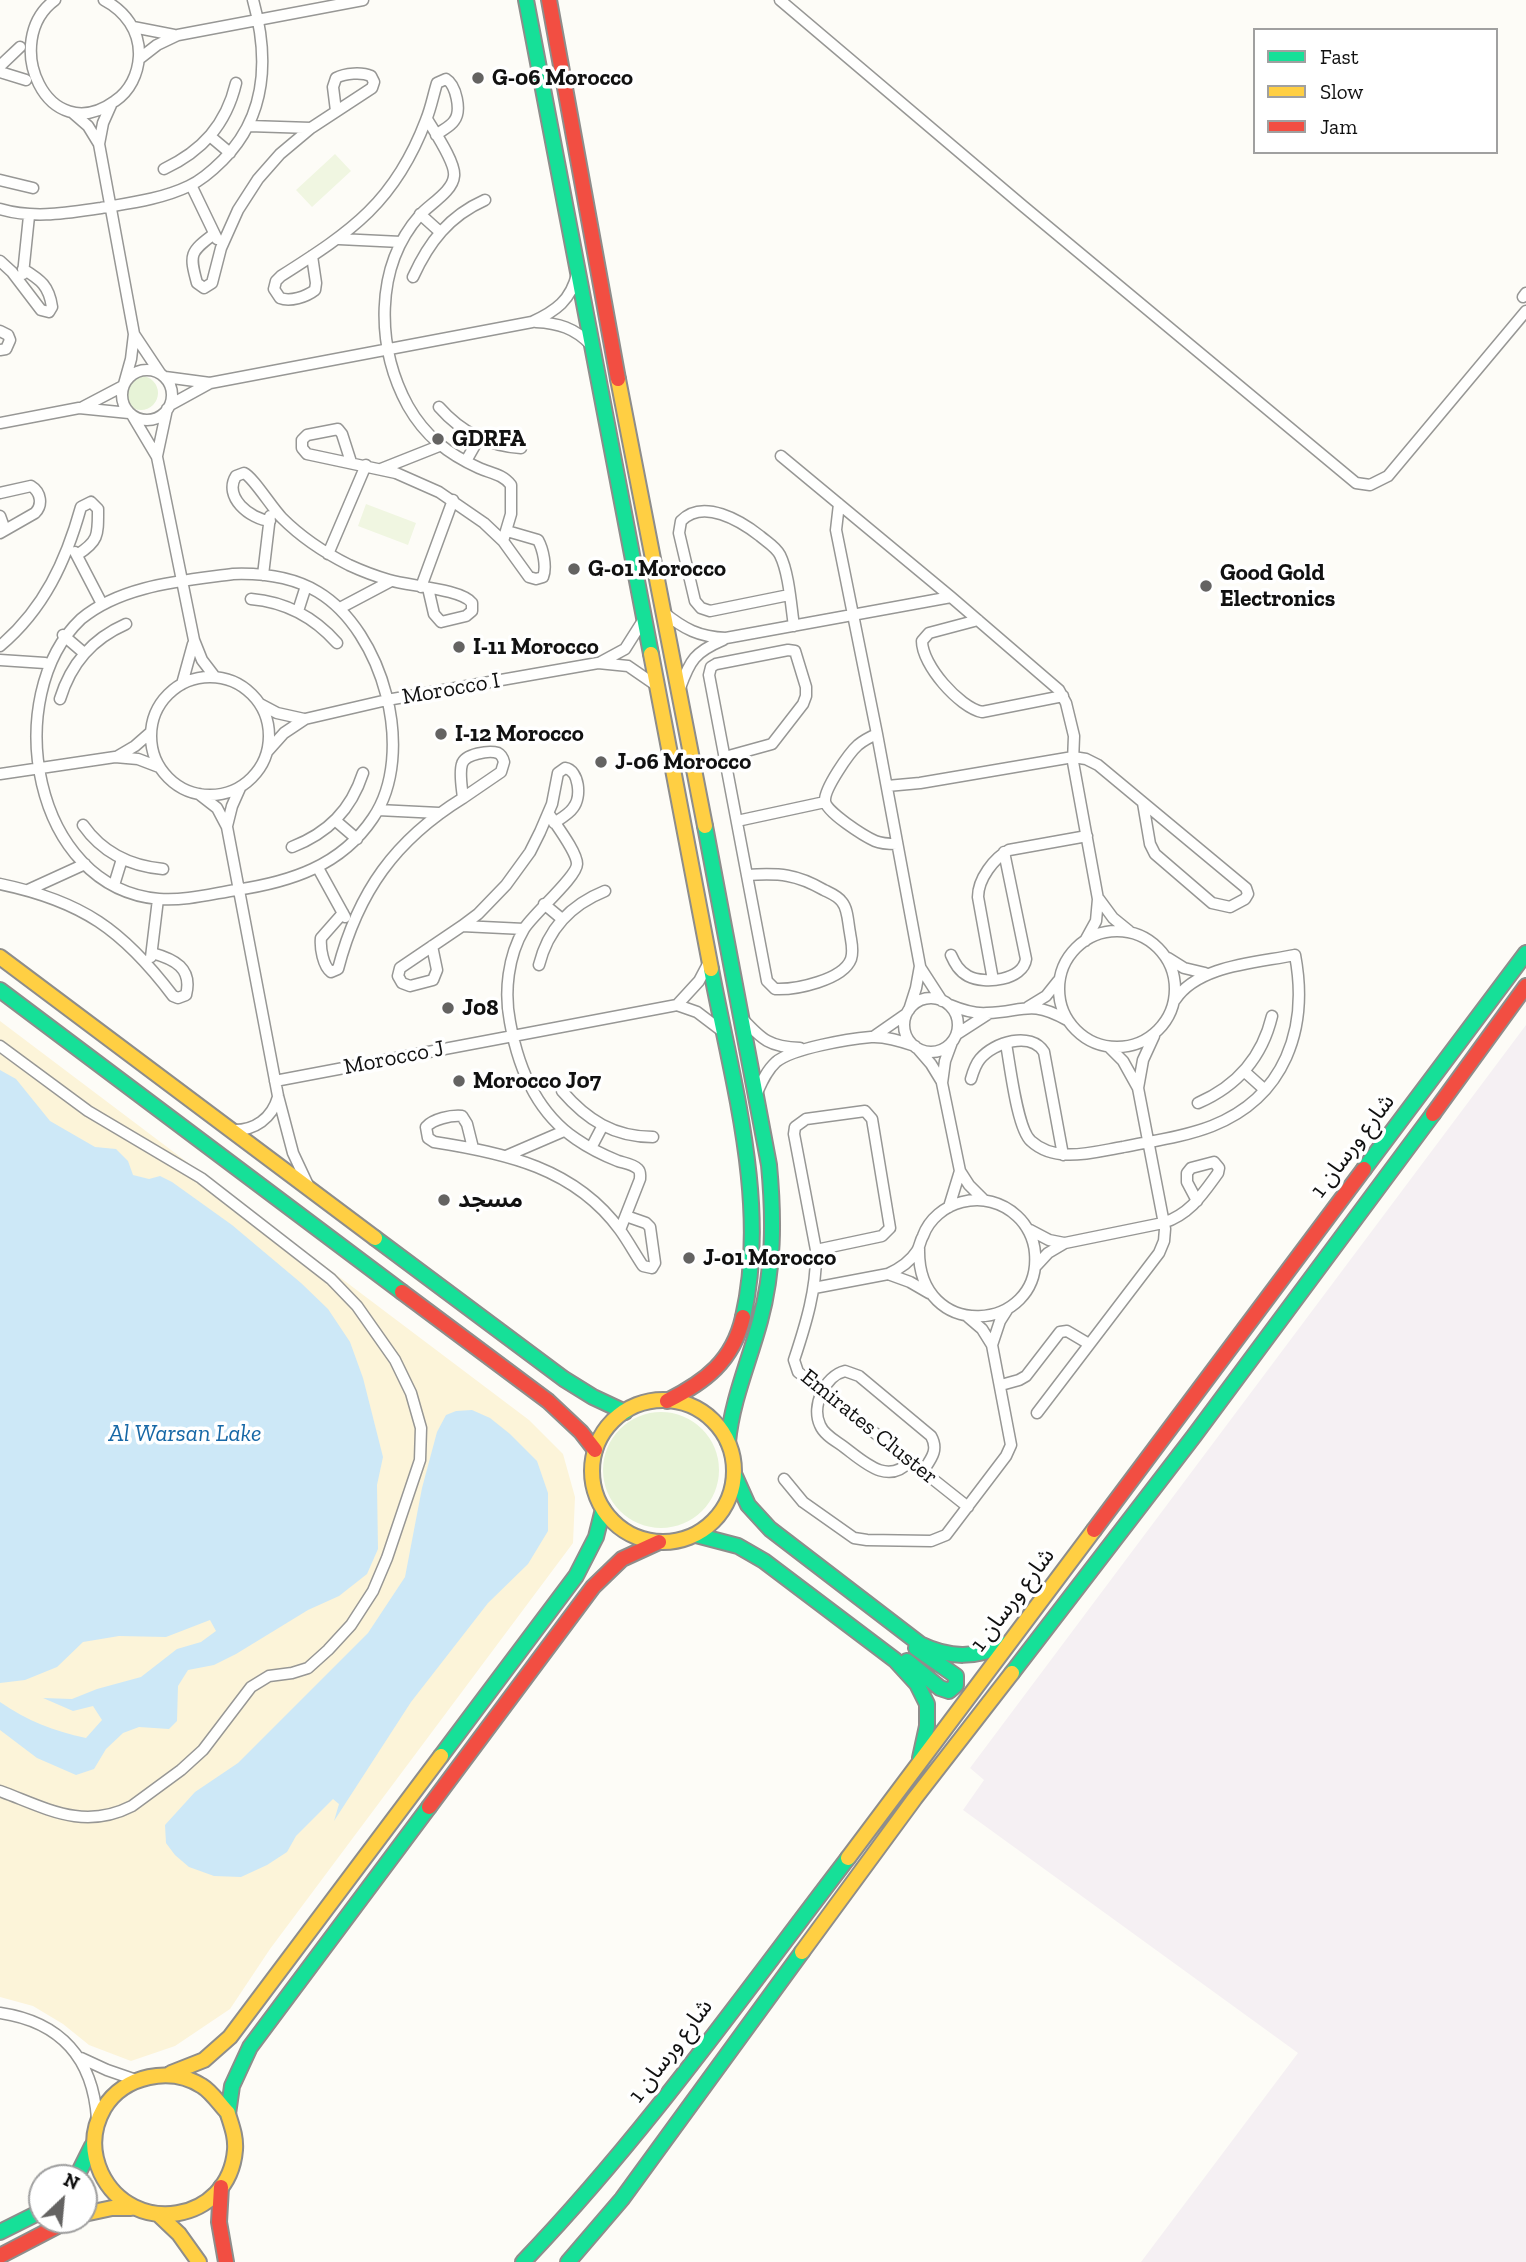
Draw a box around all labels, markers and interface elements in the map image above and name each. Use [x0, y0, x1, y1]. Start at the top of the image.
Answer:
legend [1253, 28, 1498, 154]
text: Fast [1320, 44, 1359, 69]
place label: G-06 Morocco [492, 64, 633, 92]
marker: G-06 Morocco [470, 70, 486, 86]
text: Slow [1320, 79, 1363, 104]
text: Jam [1320, 114, 1357, 139]
place label: GDRFA [452, 425, 526, 453]
marker: GDRFA [430, 431, 446, 447]
place label: G-01 Morocco [588, 555, 726, 583]
place label: Good Gold Electronics [1220, 559, 1335, 613]
marker: G-01 Morocco [566, 561, 582, 577]
marker: Good Gold Electronics [1198, 578, 1214, 594]
place label: I-11 Morocco [473, 633, 599, 661]
marker: I-11 Morocco [451, 639, 467, 655]
street label: Morocco I [400, 667, 502, 711]
place label: I-12 Morocco [455, 720, 584, 748]
marker: I-12 Morocco [433, 726, 449, 742]
place label: J-06 Morocco [615, 748, 751, 776]
marker: J-06 Morocco [593, 754, 609, 770]
place label: J08 [462, 994, 499, 1022]
marker: J08 [440, 1000, 456, 1016]
street label: Morocco J [341, 1035, 447, 1081]
place label: Morocco J07 [473, 1067, 601, 1095]
marker: Morocco J07 [451, 1073, 467, 1089]
street label: شارع ورسان 1 [1305, 1089, 1401, 1203]
place label: مسجد [458, 1186, 523, 1214]
marker: مسجد [436, 1192, 452, 1208]
place label: J-01 Morocco [703, 1244, 836, 1272]
marker: J-01 Morocco [681, 1250, 697, 1266]
street label: Emirates Cluster [795, 1363, 943, 1491]
water label: Al Warsan Lake [109, 1420, 261, 1448]
street label: شارع ورسان 1 [965, 1543, 1061, 1657]
street label: شارع ورسان 1 [623, 1994, 719, 2108]
north arrow [28, 2164, 98, 2234]
text: N [60, 2168, 83, 2195]

